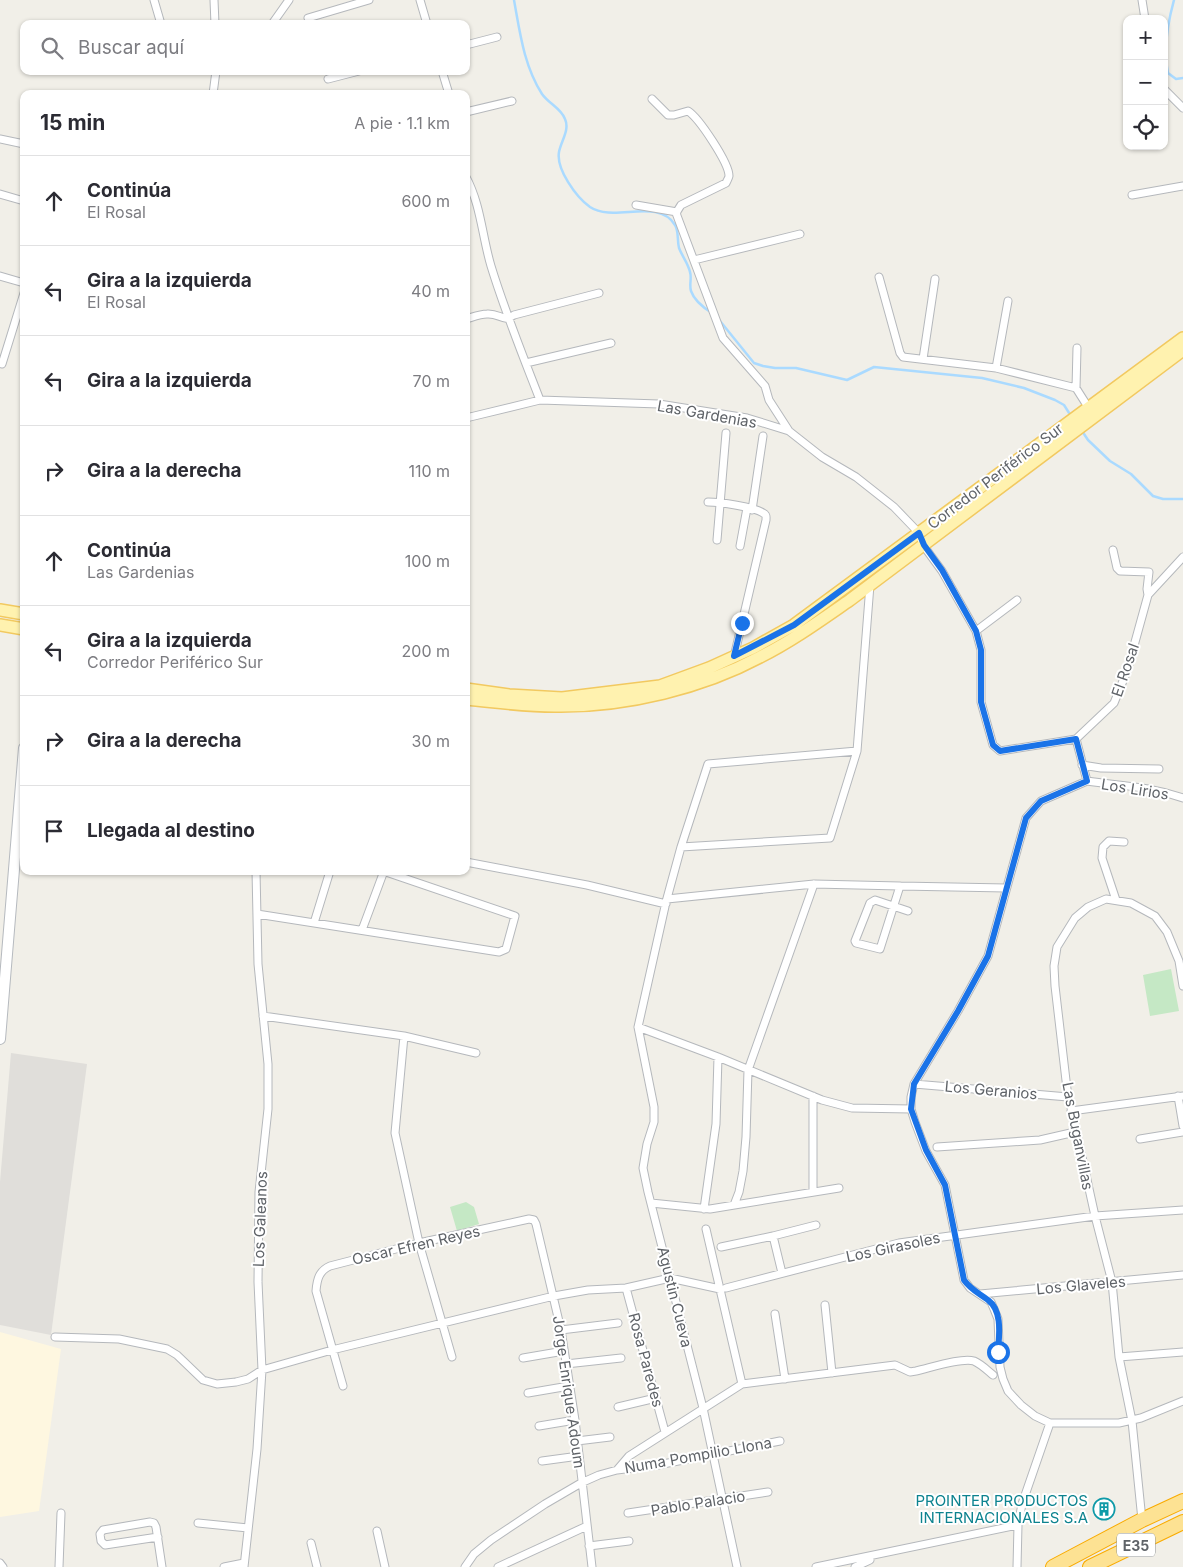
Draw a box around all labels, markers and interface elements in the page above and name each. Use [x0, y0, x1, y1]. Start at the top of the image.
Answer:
map controls [1123, 15, 1168, 150]
button: + [1123, 15, 1168, 60]
search box [20, 20, 470, 75]
icon: search [38, 34, 66, 62]
text: Buscar aquí [78, 36, 184, 59]
button: − [1123, 60, 1168, 105]
button: locate [1123, 105, 1168, 150]
text: 15 min [40, 110, 105, 135]
text: A pie · 1.1 km [354, 113, 450, 133]
text: Continúa [87, 179, 171, 202]
icon: ahead [40, 187, 68, 215]
text: 600 m [401, 191, 450, 211]
text: El Rosal [87, 202, 146, 222]
text: Gira a la izquierda [87, 269, 252, 292]
icon: left [40, 277, 68, 305]
text: 40 m [411, 281, 450, 301]
text: El Rosal [87, 292, 146, 312]
icon: left [40, 367, 68, 395]
text: Gira a la izquierda [87, 369, 252, 392]
text: 70 m [413, 371, 450, 391]
street label: Las Gardenias [656, 396, 758, 432]
street label: Corredor Periférico Sur [923, 419, 1067, 533]
icon: right [40, 457, 68, 485]
text: Gira a la derecha [87, 459, 242, 482]
text: 110 m [408, 461, 450, 481]
text: Continúa [87, 539, 171, 562]
icon: ahead [40, 547, 68, 575]
text: 100 m [405, 551, 450, 571]
text: Las Gardenias [87, 562, 195, 582]
route end [731, 612, 754, 635]
text: Gira a la izquierda [87, 629, 252, 652]
icon: left [40, 637, 68, 665]
text: 200 m [402, 641, 450, 661]
street label: El Rosal [1107, 641, 1143, 699]
text: Corredor Periférico Sur [87, 652, 263, 672]
icon: right [40, 727, 68, 755]
text: Gira a la derecha [87, 729, 242, 752]
text: 30 m [412, 731, 450, 751]
street label: Los Lirios [1100, 774, 1170, 804]
icon: arrive [40, 817, 68, 845]
text: Llegada al destino [87, 819, 255, 842]
street label: Los Geranios [944, 1076, 1038, 1104]
street label: Las Buganvillas [1058, 1080, 1098, 1192]
street label: Los Galeanos [249, 1171, 271, 1267]
street label: Oscar Efren Reyes [350, 1221, 482, 1269]
street label: Los Girasoles [844, 1228, 942, 1266]
street label: Agustin Cueva [653, 1245, 697, 1349]
street label: Los Glaveles [1035, 1272, 1127, 1298]
street label: Rosa Paredes [624, 1311, 668, 1409]
street label: Jorge Enrique Adoum [549, 1314, 589, 1470]
route start [987, 1341, 1010, 1364]
street label: Numa Pompilio Llona [623, 1433, 773, 1477]
street label: Pablo Palacio [649, 1486, 747, 1520]
place label: PROINTER PRODUCTOS INTERNACIONALES S.A [915, 1491, 1088, 1527]
building icon: PROINTER PRODUCTOS INTERNACIONALES S.A [1092, 1497, 1116, 1521]
road number: E35 [1117, 1534, 1155, 1556]

